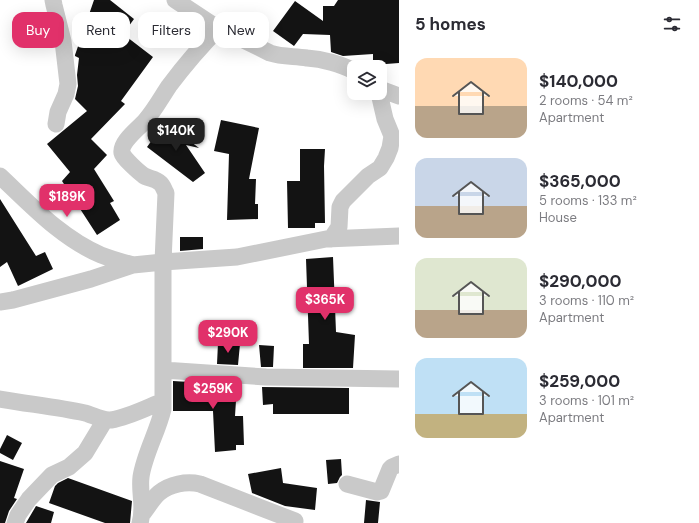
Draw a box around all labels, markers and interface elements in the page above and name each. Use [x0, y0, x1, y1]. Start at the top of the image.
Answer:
chip: Buy [12, 12, 64, 48]
chip: Rent [72, 12, 130, 48]
chip: Filters [138, 12, 205, 48]
chip: New [213, 12, 269, 48]
text: 5 homes [415, 13, 486, 35]
icon: filters [661, 13, 683, 35]
map controls [347, 60, 387, 100]
button: layers [347, 60, 387, 100]
text: $140,000 [539, 70, 618, 92]
icon: home [447, 74, 495, 122]
text: 2 rooms · 54 m² [539, 92, 633, 109]
text: Apartment [539, 109, 604, 126]
pin: $140K [148, 118, 204, 152]
text: $140K [157, 122, 195, 139]
text: $365,000 [539, 170, 621, 192]
icon: home [447, 174, 495, 222]
pin: $189K [39, 184, 95, 218]
text: $189K [48, 188, 86, 205]
text: 5 rooms · 133 m² [539, 192, 637, 209]
text: House [539, 209, 577, 226]
text: $290,000 [539, 270, 621, 292]
icon: home [447, 274, 495, 322]
pin: $365K [297, 287, 353, 321]
text: $365K [305, 291, 345, 308]
text: 3 rooms · 110 m² [539, 292, 634, 309]
text: Apartment [539, 309, 604, 326]
pin: $290K [200, 320, 256, 354]
text: $290K [207, 324, 249, 341]
text: $259,000 [539, 370, 620, 392]
icon: home [447, 374, 495, 422]
pin: $259K [185, 376, 241, 410]
text: $259K [193, 380, 233, 397]
text: 3 rooms · 101 m² [539, 392, 634, 409]
text: Apartment [539, 409, 604, 426]

